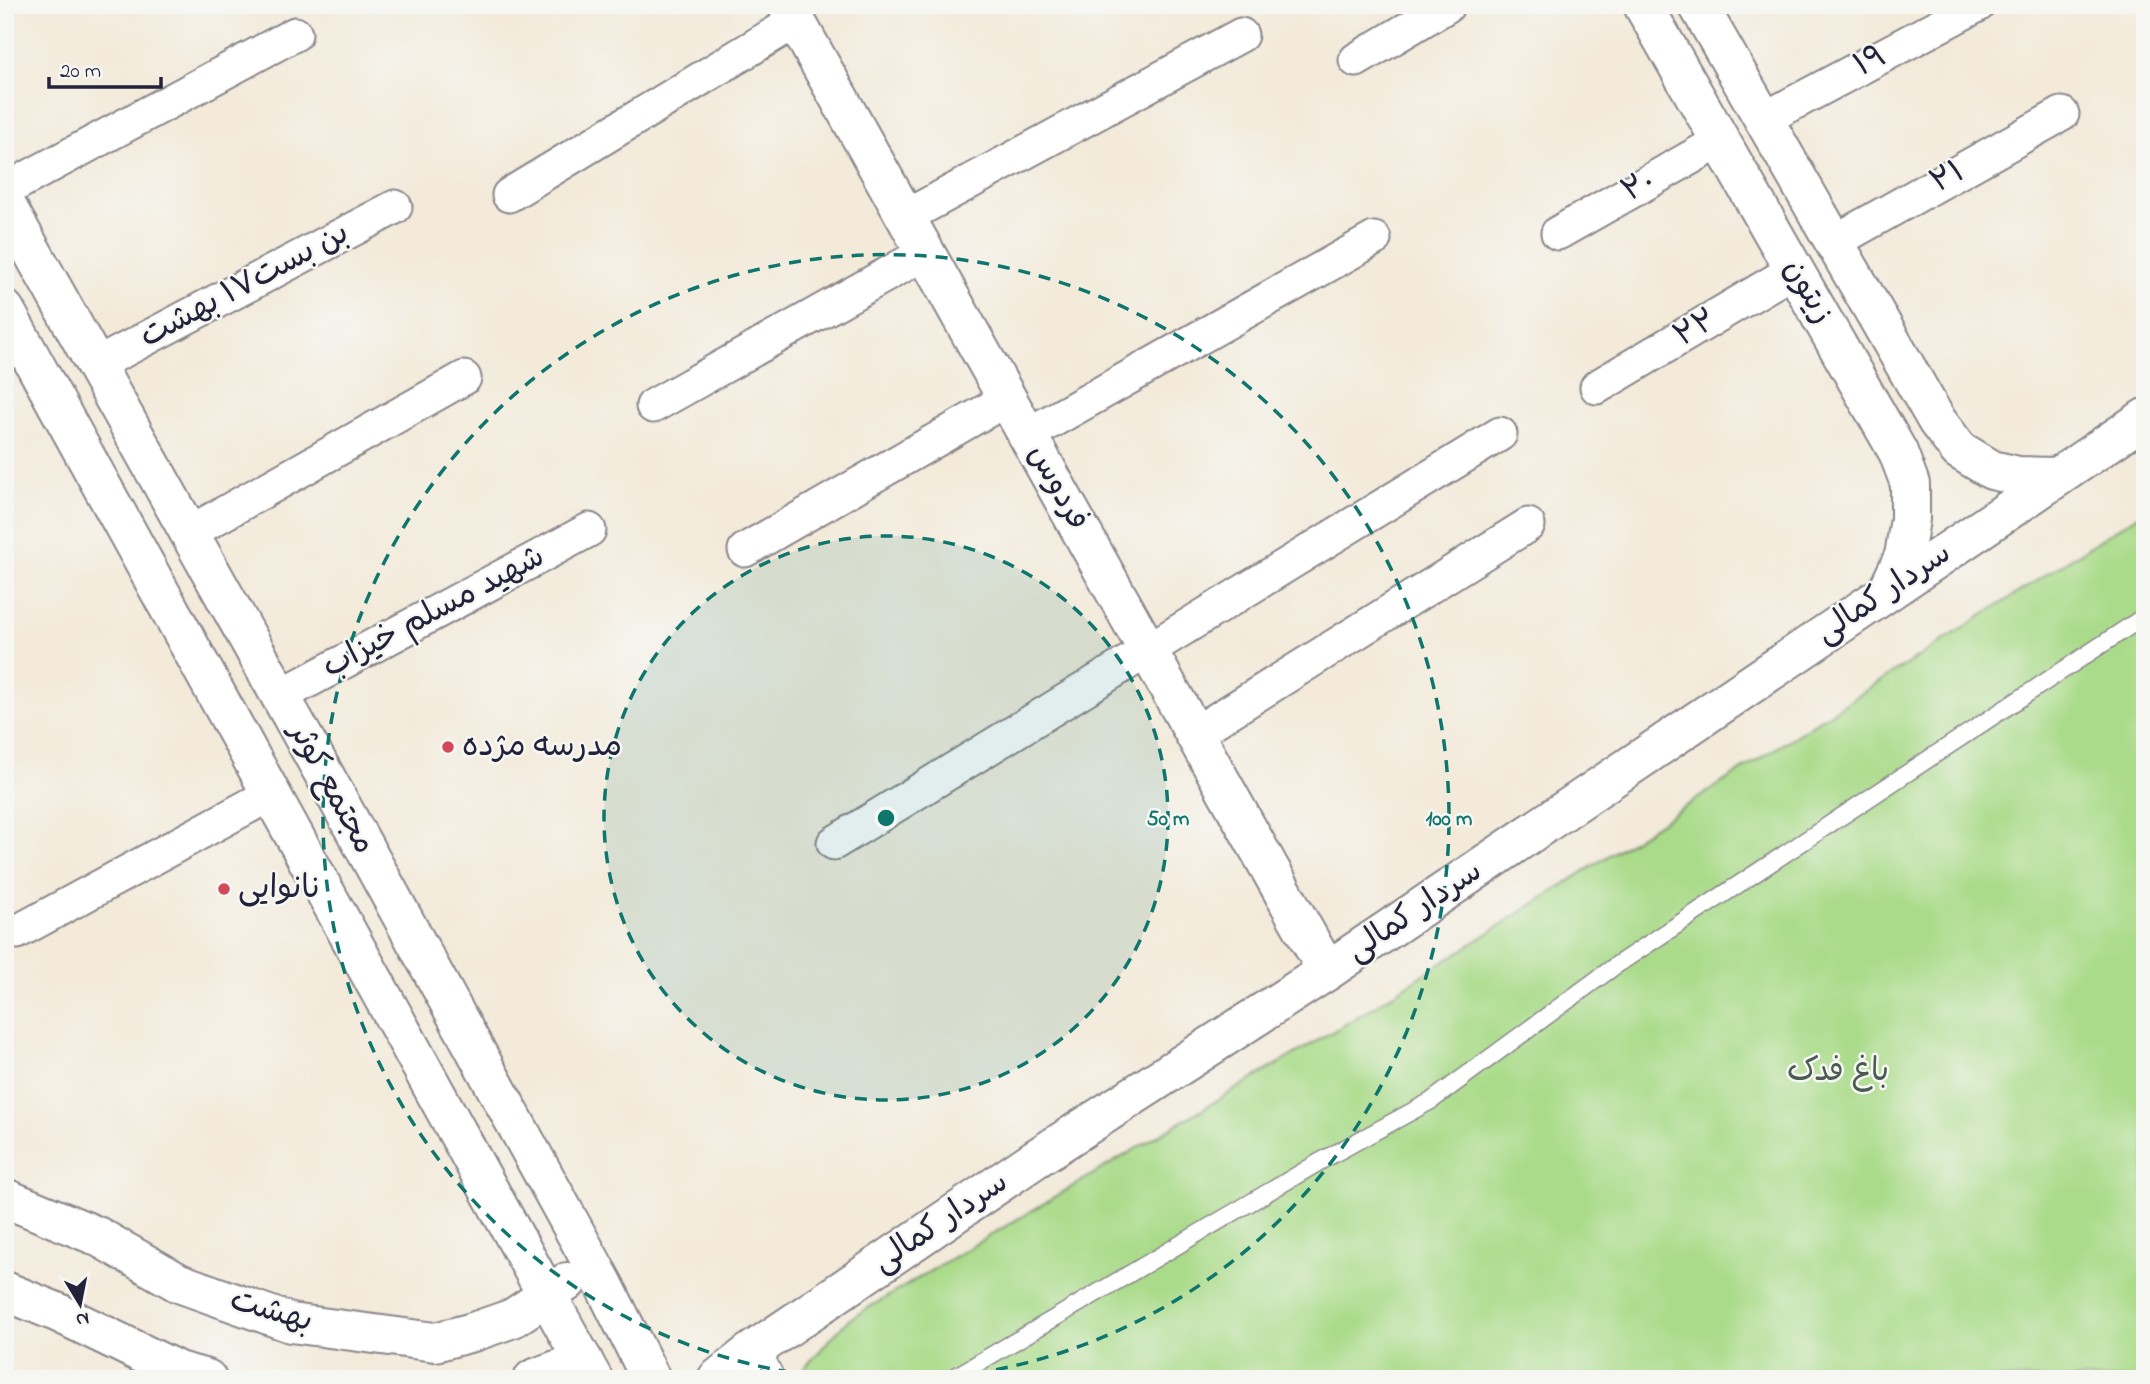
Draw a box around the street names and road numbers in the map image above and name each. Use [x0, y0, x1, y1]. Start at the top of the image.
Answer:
street label: ۱۹ [1846, 34, 1896, 90]
street label: ۲۱ [1922, 149, 1974, 207]
street label: ۲۰ [1613, 159, 1665, 215]
street label: بن بست۱۷ بهشت [132, 211, 358, 361]
street label: زیتون [1770, 251, 1844, 333]
street label: ۲۲ [1665, 298, 1727, 360]
street label: فردوس [1014, 436, 1100, 540]
street label: سردار کمالی [1807, 531, 1961, 657]
street label: شهید مسلم خیزاب [314, 535, 554, 691]
street label: مجتمع کوثر [274, 712, 386, 863]
street label: سردار کمالی [1338, 849, 1492, 975]
street label: سردار کمالی [864, 1160, 1018, 1286]
street label: بهشت [224, 1278, 318, 1346]

